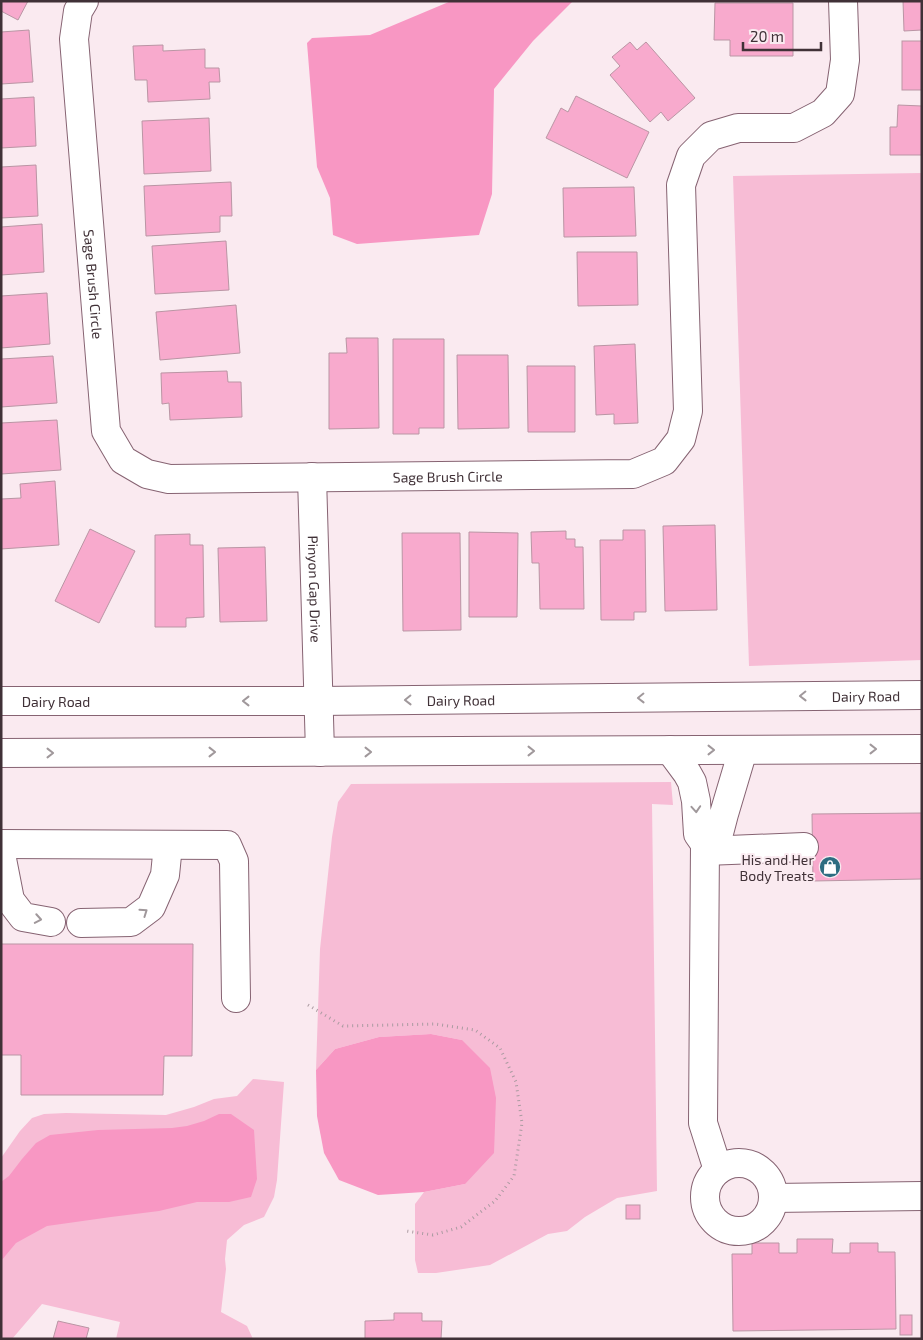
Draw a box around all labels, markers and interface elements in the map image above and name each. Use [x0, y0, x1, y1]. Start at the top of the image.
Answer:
scale bar [743, 20, 820, 52]
text: 20 m [750, 27, 784, 45]
street label: Sage Brush Circle [81, 229, 107, 340]
street label: Sage Brush Circle [393, 467, 503, 485]
street label: Pinyon Gap Drive [305, 535, 325, 643]
street label: Dairy Road [832, 687, 900, 704]
street label: Dairy Road [427, 691, 495, 708]
one-way arrow [799, 691, 806, 701]
street label: Dairy Road [22, 693, 90, 710]
one-way arrow [636, 693, 644, 703]
one-way arrow [404, 695, 412, 705]
one-way arrow [241, 696, 249, 706]
one-way arrow [870, 744, 878, 754]
one-way arrow [708, 745, 715, 755]
one-way arrow [365, 746, 373, 757]
one-way arrow [528, 746, 535, 756]
one-way arrow [209, 747, 217, 757]
one-way arrow [46, 748, 54, 758]
one-way arrow [691, 805, 702, 813]
place label: His and Her Body Treats [740, 851, 814, 884]
shop icon: His and Her Body Treats [818, 855, 842, 879]
one-way arrow [138, 909, 148, 918]
one-way arrow [33, 914, 42, 924]

